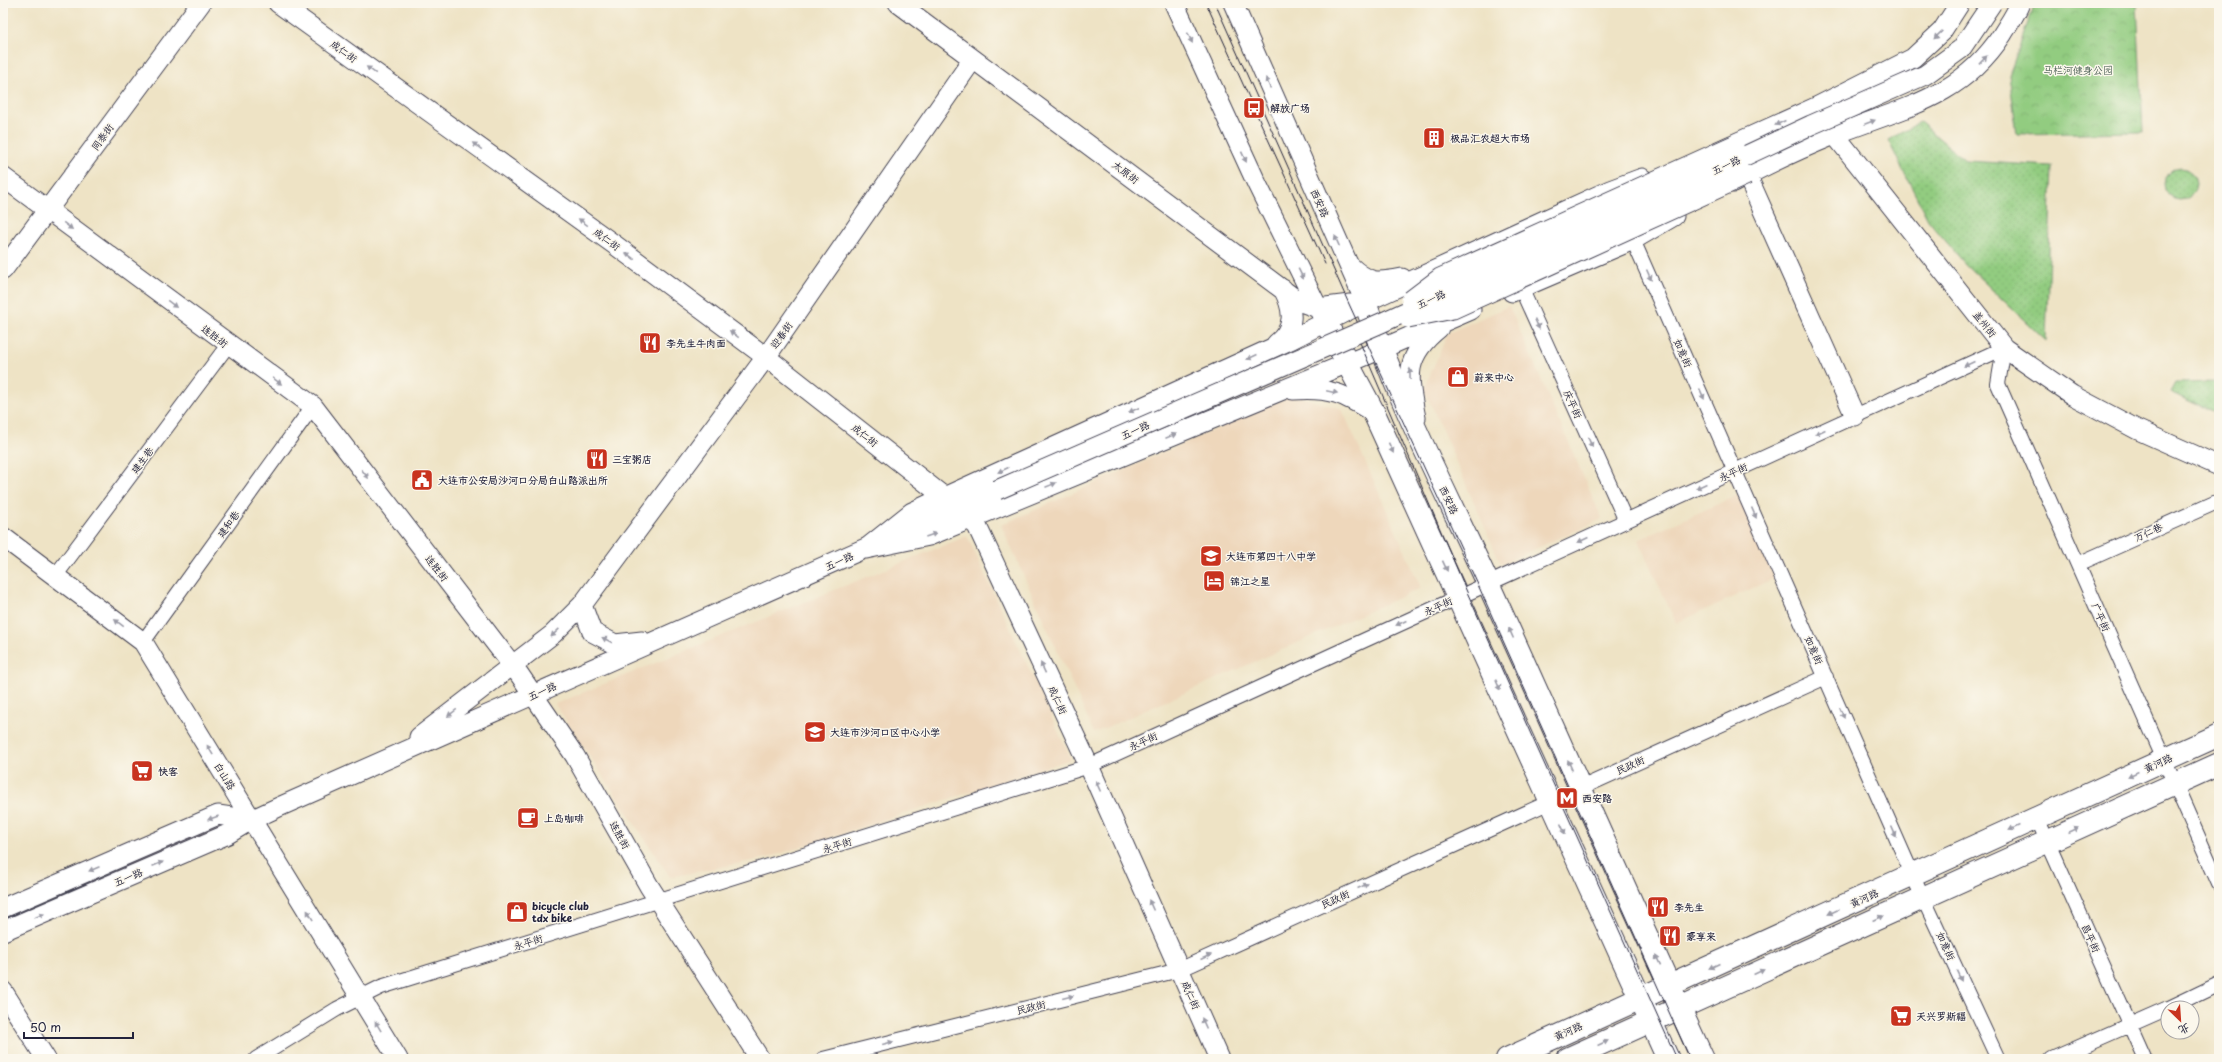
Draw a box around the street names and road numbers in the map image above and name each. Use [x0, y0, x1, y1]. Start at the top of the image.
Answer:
street label: 成仁街 [328, 36, 361, 65]
street label: 同泰街 [87, 120, 116, 153]
street label: 五一路 [1709, 151, 1743, 178]
street label: 太原街 [1110, 157, 1143, 187]
street label: 西安路 [1308, 186, 1333, 220]
street label: 成仁街 [591, 224, 624, 253]
street label: 五一路 [1414, 285, 1448, 312]
street label: 盖州街 [1970, 307, 2001, 340]
street label: 迎春街 [766, 318, 795, 351]
street label: 连胜街 [199, 321, 232, 351]
street label: 如意街 [1671, 336, 1696, 370]
street label: 庆平街 [1561, 387, 1586, 421]
street label: 五一路 [1118, 417, 1152, 442]
street label: 成仁街 [849, 419, 882, 450]
street label: 建生巷 [127, 442, 157, 476]
street label: 永平街 [1716, 459, 1750, 484]
street label: 西安路 [1436, 483, 1463, 517]
street label: 建和巷 [213, 506, 243, 540]
street label: 万仁巷 [2131, 518, 2165, 544]
street label: 五一路 [822, 548, 856, 573]
street label: 连胜街 [422, 551, 453, 584]
street label: 永平街 [1421, 592, 1455, 619]
street label: 广平街 [2089, 600, 2114, 634]
street label: 如意街 [1802, 633, 1827, 667]
street label: 五一路 [525, 678, 559, 703]
street label: 成仁街 [1045, 683, 1072, 717]
street label: 永平街 [1126, 727, 1160, 754]
street label: 黄河路 [2141, 749, 2175, 776]
street label: 民政街 [1613, 752, 1647, 777]
street label: 白山路 [211, 759, 240, 792]
street label: 连胜街 [607, 818, 634, 852]
street label: 永平街 [820, 833, 853, 856]
street label: 五一路 [111, 864, 145, 889]
street label: 黄河路 [1847, 885, 1881, 910]
street label: 民政街 [1318, 886, 1352, 911]
street label: 昌平街 [2079, 921, 2104, 955]
street label: 如意街 [1933, 929, 1960, 963]
street label: 永平街 [511, 930, 544, 953]
street label: 成仁街 [1179, 978, 1204, 1012]
street label: 民政街 [1015, 996, 1047, 1017]
street label: 黄河路 [1551, 1018, 1585, 1043]

